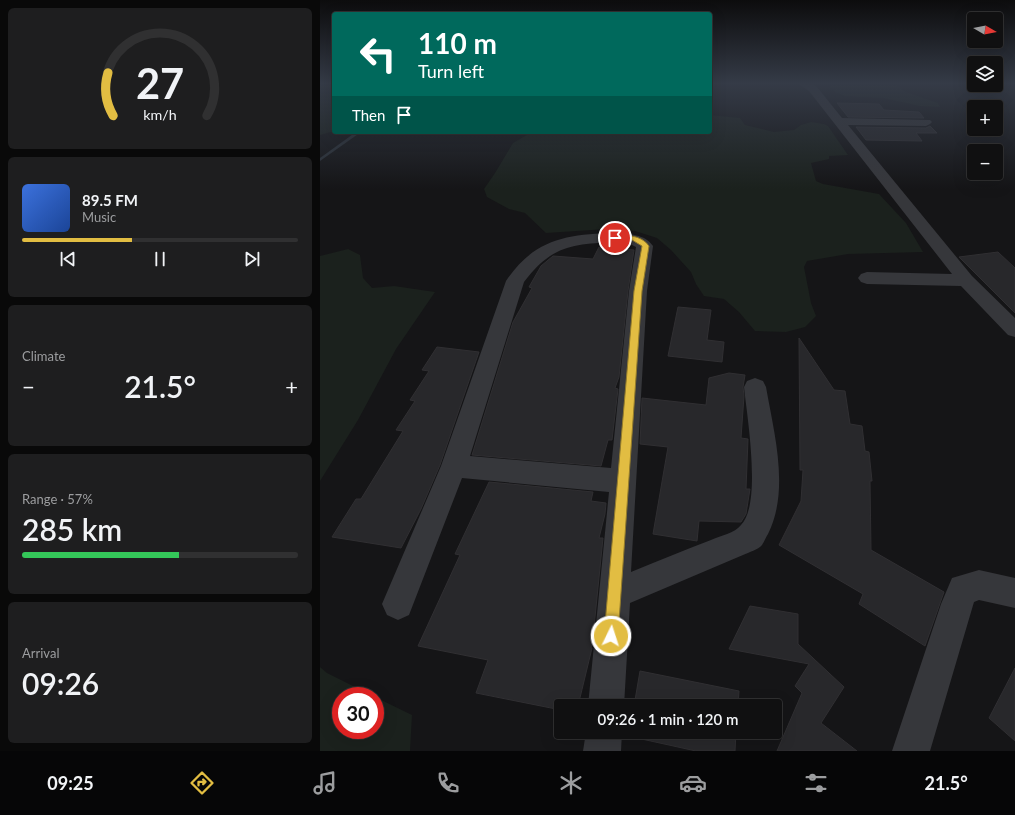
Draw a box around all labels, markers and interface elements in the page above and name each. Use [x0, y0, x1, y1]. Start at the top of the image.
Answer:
north arrow [967, 12, 1003, 48]
map controls [967, 12, 1003, 180]
text: 110 m [418, 26, 497, 60]
icon: left [352, 28, 404, 80]
button: layers [967, 56, 1003, 92]
text: 27 [136, 58, 184, 108]
text: Turn left [418, 60, 484, 82]
button: + [967, 100, 1003, 136]
icon: arrive [393, 104, 415, 126]
text: km/h [143, 106, 177, 123]
text: Then [352, 106, 385, 124]
button: − [967, 144, 1003, 180]
text: 89.5 FM [82, 191, 138, 209]
text: Music [82, 209, 116, 225]
pin [598, 221, 632, 255]
icon: arrive [604, 227, 626, 249]
icon: previous [57, 248, 79, 270]
icon: pause [149, 248, 171, 270]
icon: next [241, 248, 263, 270]
text: Climate [22, 348, 65, 364]
text: 21.5° [124, 368, 196, 404]
text: − [22, 373, 35, 400]
text: + [285, 373, 298, 400]
text: Range · 57% [22, 491, 93, 507]
text: 285 km [22, 511, 122, 547]
position arrow [590, 615, 632, 657]
text: Arrival [22, 645, 59, 661]
text: 09:26 [22, 665, 99, 701]
speed limit sign: 30 [332, 687, 384, 739]
text: 09:26 · 1 min · 120 m [598, 710, 738, 728]
icon: directions [188, 769, 216, 797]
icon: music [311, 769, 339, 797]
icon: phone [434, 769, 462, 797]
icon: climate [557, 769, 585, 797]
icon: car [679, 769, 707, 797]
icon: filters [802, 769, 830, 797]
text: 09:25 [47, 772, 94, 794]
text: 21.5° [925, 772, 968, 794]

